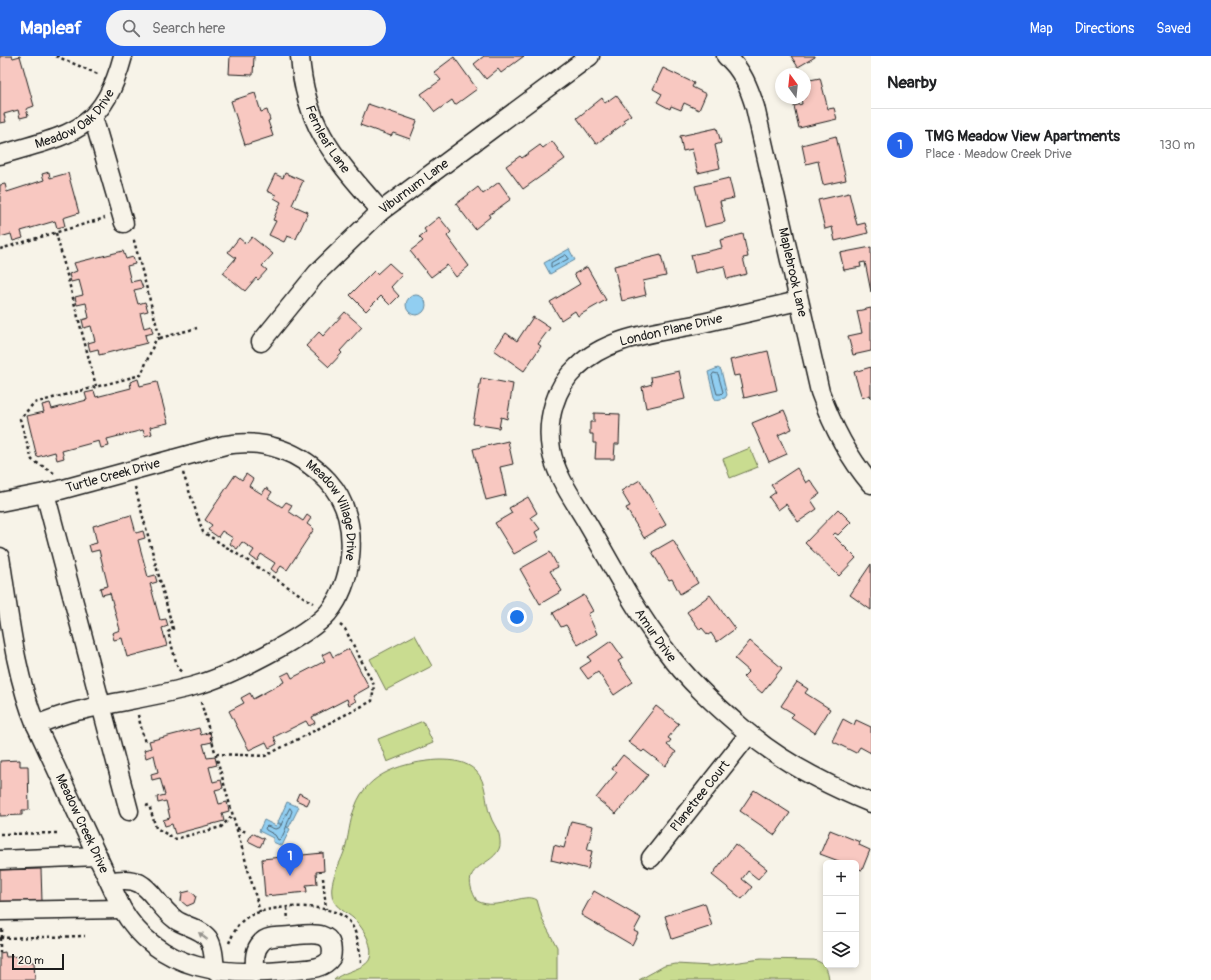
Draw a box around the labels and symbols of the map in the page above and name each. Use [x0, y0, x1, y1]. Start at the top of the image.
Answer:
north arrow [775, 68, 811, 104]
street label: Meadow Oak Drive [33, 86, 118, 152]
street label: Fernleaf Lane [302, 103, 354, 177]
street label: Viburnum Lane [376, 155, 452, 218]
street label: Maplebrook Lane [775, 226, 811, 319]
street label: London Plane Drive [618, 310, 725, 350]
street label: Turtle Creek Drive [64, 455, 162, 496]
street label: Meadow Village Drive [303, 457, 359, 562]
street label: Amur Drive [631, 606, 680, 666]
your location [507, 607, 527, 627]
street label: Planetree Court [667, 757, 734, 835]
street label: Meadow Creek Drive [52, 771, 112, 876]
pin: 1 [277, 843, 303, 876]
one-way arrow [198, 932, 209, 940]
scale bar [12, 952, 64, 971]

